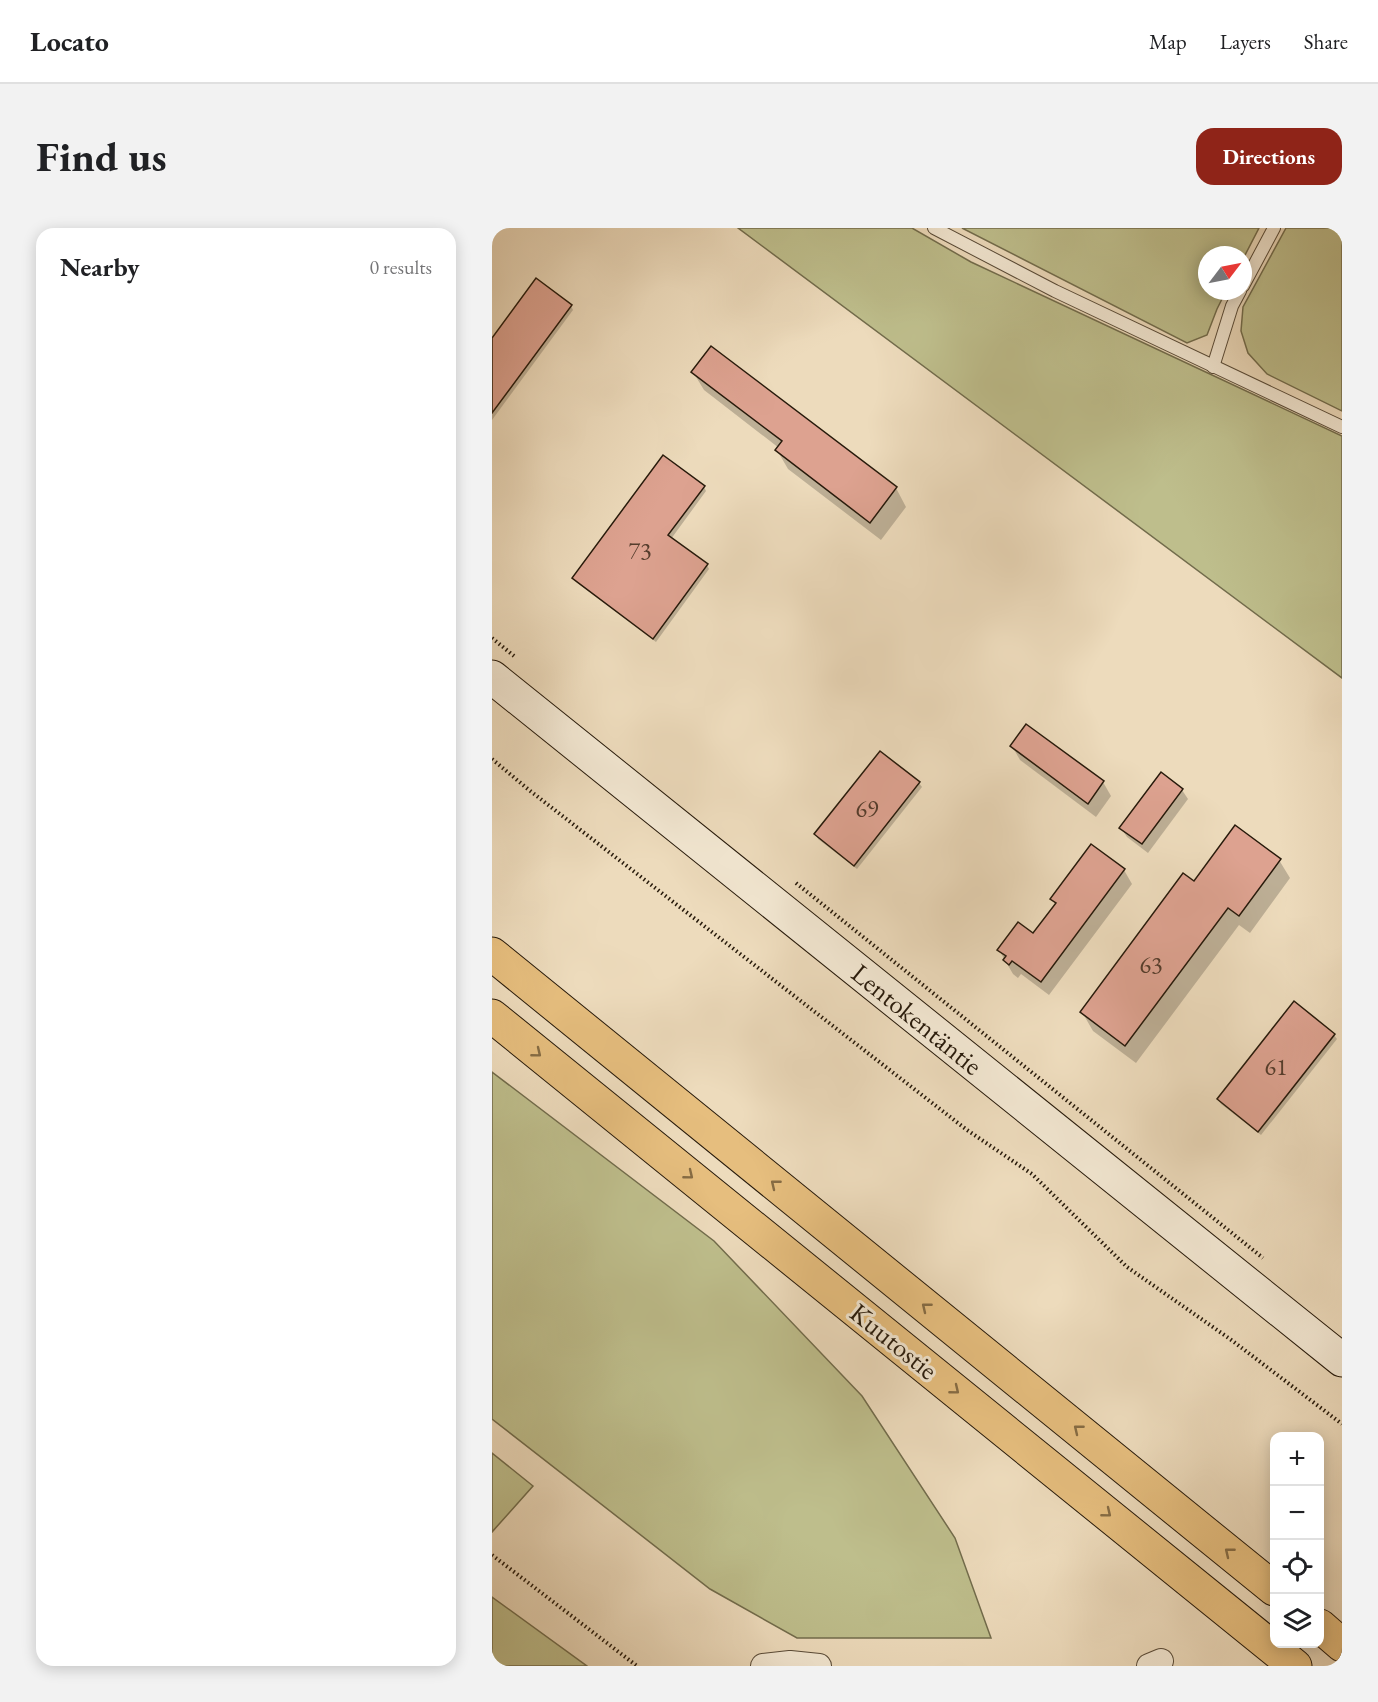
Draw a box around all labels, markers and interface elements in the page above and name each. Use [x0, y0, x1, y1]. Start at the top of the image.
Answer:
text: Locato [30, 23, 109, 59]
text: Map [1149, 28, 1187, 55]
text: Layers [1220, 28, 1271, 55]
text: Share [1304, 28, 1348, 55]
button: Directions [1196, 128, 1342, 185]
text: Find us [36, 129, 167, 184]
north arrow [1198, 246, 1252, 300]
text: Nearby [60, 250, 140, 284]
text: 0 results [369, 254, 432, 280]
house number: 73 [628, 535, 652, 566]
house number: 69 [855, 793, 879, 824]
house number: 63 [1139, 949, 1163, 980]
street label: Lentokentäntie [844, 956, 990, 1082]
one-way arrow [531, 1045, 542, 1056]
house number: 61 [1264, 1051, 1288, 1082]
one-way arrow [682, 1168, 693, 1179]
one-way arrow [771, 1180, 782, 1191]
street label: Kuutostie [843, 1295, 945, 1387]
one-way arrow [922, 1303, 933, 1314]
one-way arrow [948, 1383, 959, 1394]
one-way arrow [1074, 1426, 1085, 1437]
map controls [1270, 1432, 1324, 1648]
button: + [1270, 1432, 1324, 1486]
button: − [1270, 1486, 1324, 1540]
one-way arrow [1100, 1506, 1111, 1517]
button: locate [1270, 1540, 1324, 1594]
one-way arrow [1225, 1549, 1236, 1560]
button: layers [1270, 1594, 1324, 1648]

